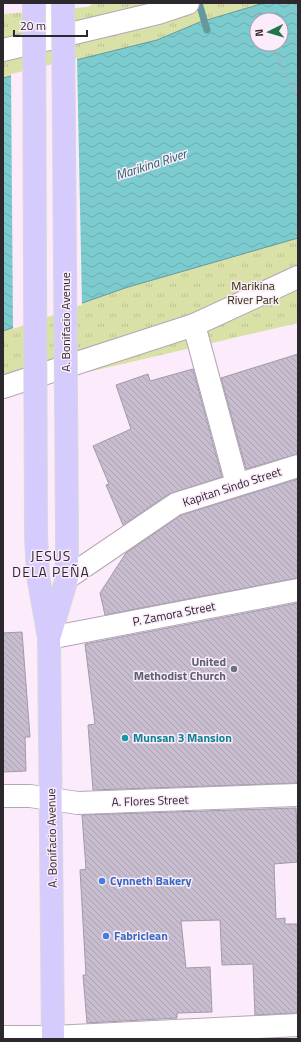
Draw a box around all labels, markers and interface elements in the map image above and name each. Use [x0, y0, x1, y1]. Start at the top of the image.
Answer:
scale bar [14, 12, 87, 38]
north arrow [249, 12, 289, 52]
text: 20 m [20, 16, 46, 35]
text: N [251, 28, 267, 37]
water label: Marikina River [113, 143, 191, 185]
street label: A. Bonifacio Avenue [56, 272, 75, 372]
park label: Marikina River Park [227, 276, 279, 309]
street label: Kapitan Sindo Street [180, 461, 284, 511]
district label: JESUS DELA PEÑA [12, 545, 90, 582]
street label: P. Zamora Street [131, 596, 218, 631]
place label: United Methodist Church [134, 652, 226, 685]
marker: United Methodist Church [229, 664, 239, 674]
place label: Munsan 3 Mansion [133, 728, 232, 747]
marker: Munsan 3 Mansion [120, 733, 130, 743]
street label: A. Bonifacio Avenue [41, 788, 62, 888]
street label: A. Flores Street [111, 790, 190, 811]
place label: Cynneth Bakery [110, 871, 192, 890]
marker: Cynneth Bakery [97, 876, 107, 886]
place label: Fabriclean [114, 926, 168, 945]
marker: Fabriclean [101, 931, 111, 941]

